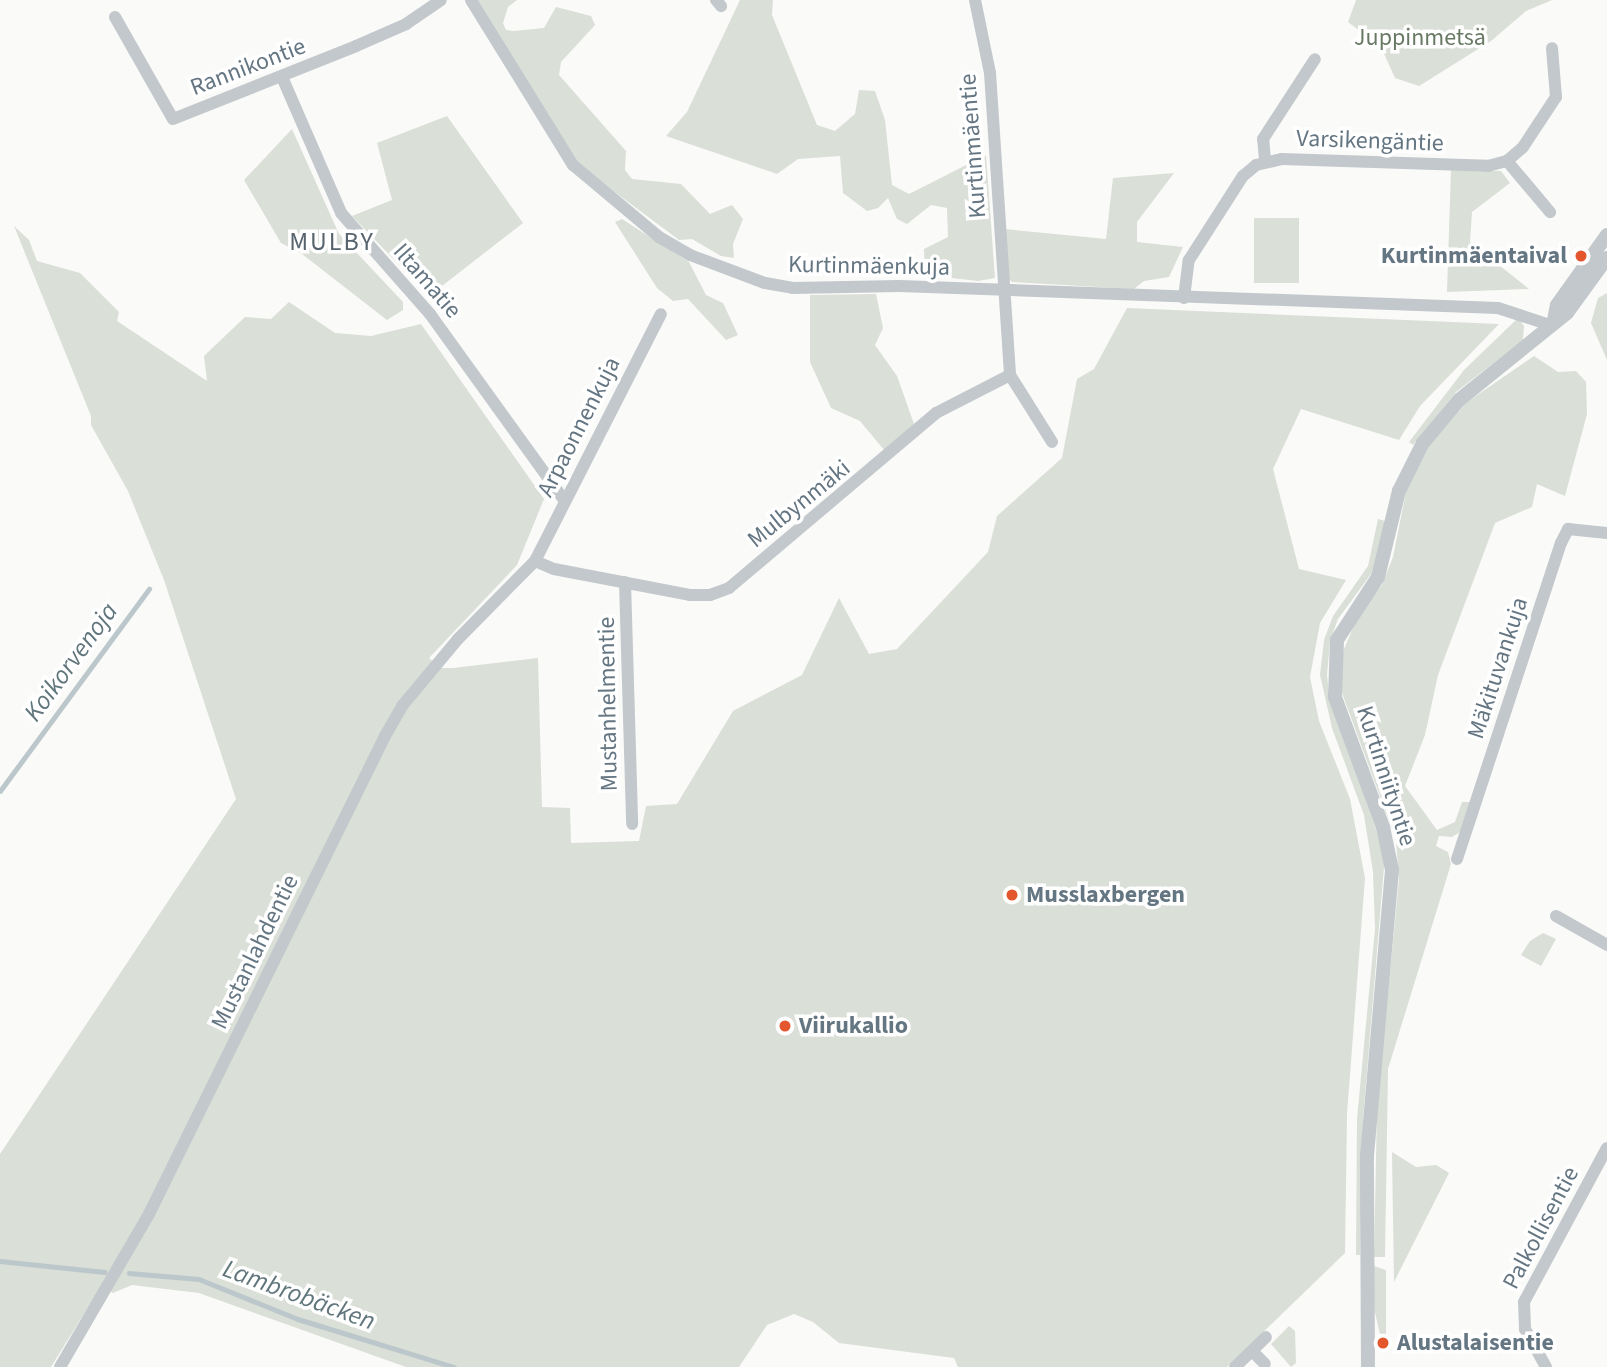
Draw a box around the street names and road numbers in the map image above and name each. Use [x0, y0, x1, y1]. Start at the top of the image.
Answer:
street label: Rannikontie [186, 32, 310, 102]
street label: Kurtinmäentie [954, 73, 992, 219]
street label: Varsikengäntie [1296, 124, 1444, 158]
street label: Iltamatie [387, 238, 467, 324]
street label: Kurtinmäenkuja [788, 250, 950, 282]
street label: Arpaonnenkuja [531, 352, 627, 502]
street label: Mulbynmäki [742, 454, 856, 554]
street label: Mäkituvankuja [1462, 594, 1534, 742]
street label: Mustanhelmentie [592, 616, 624, 792]
street label: Kurtinniityntie [1350, 702, 1422, 850]
street label: Mustanlahdentie [205, 870, 305, 1034]
street label: Palkollisentie [1497, 1162, 1585, 1294]

